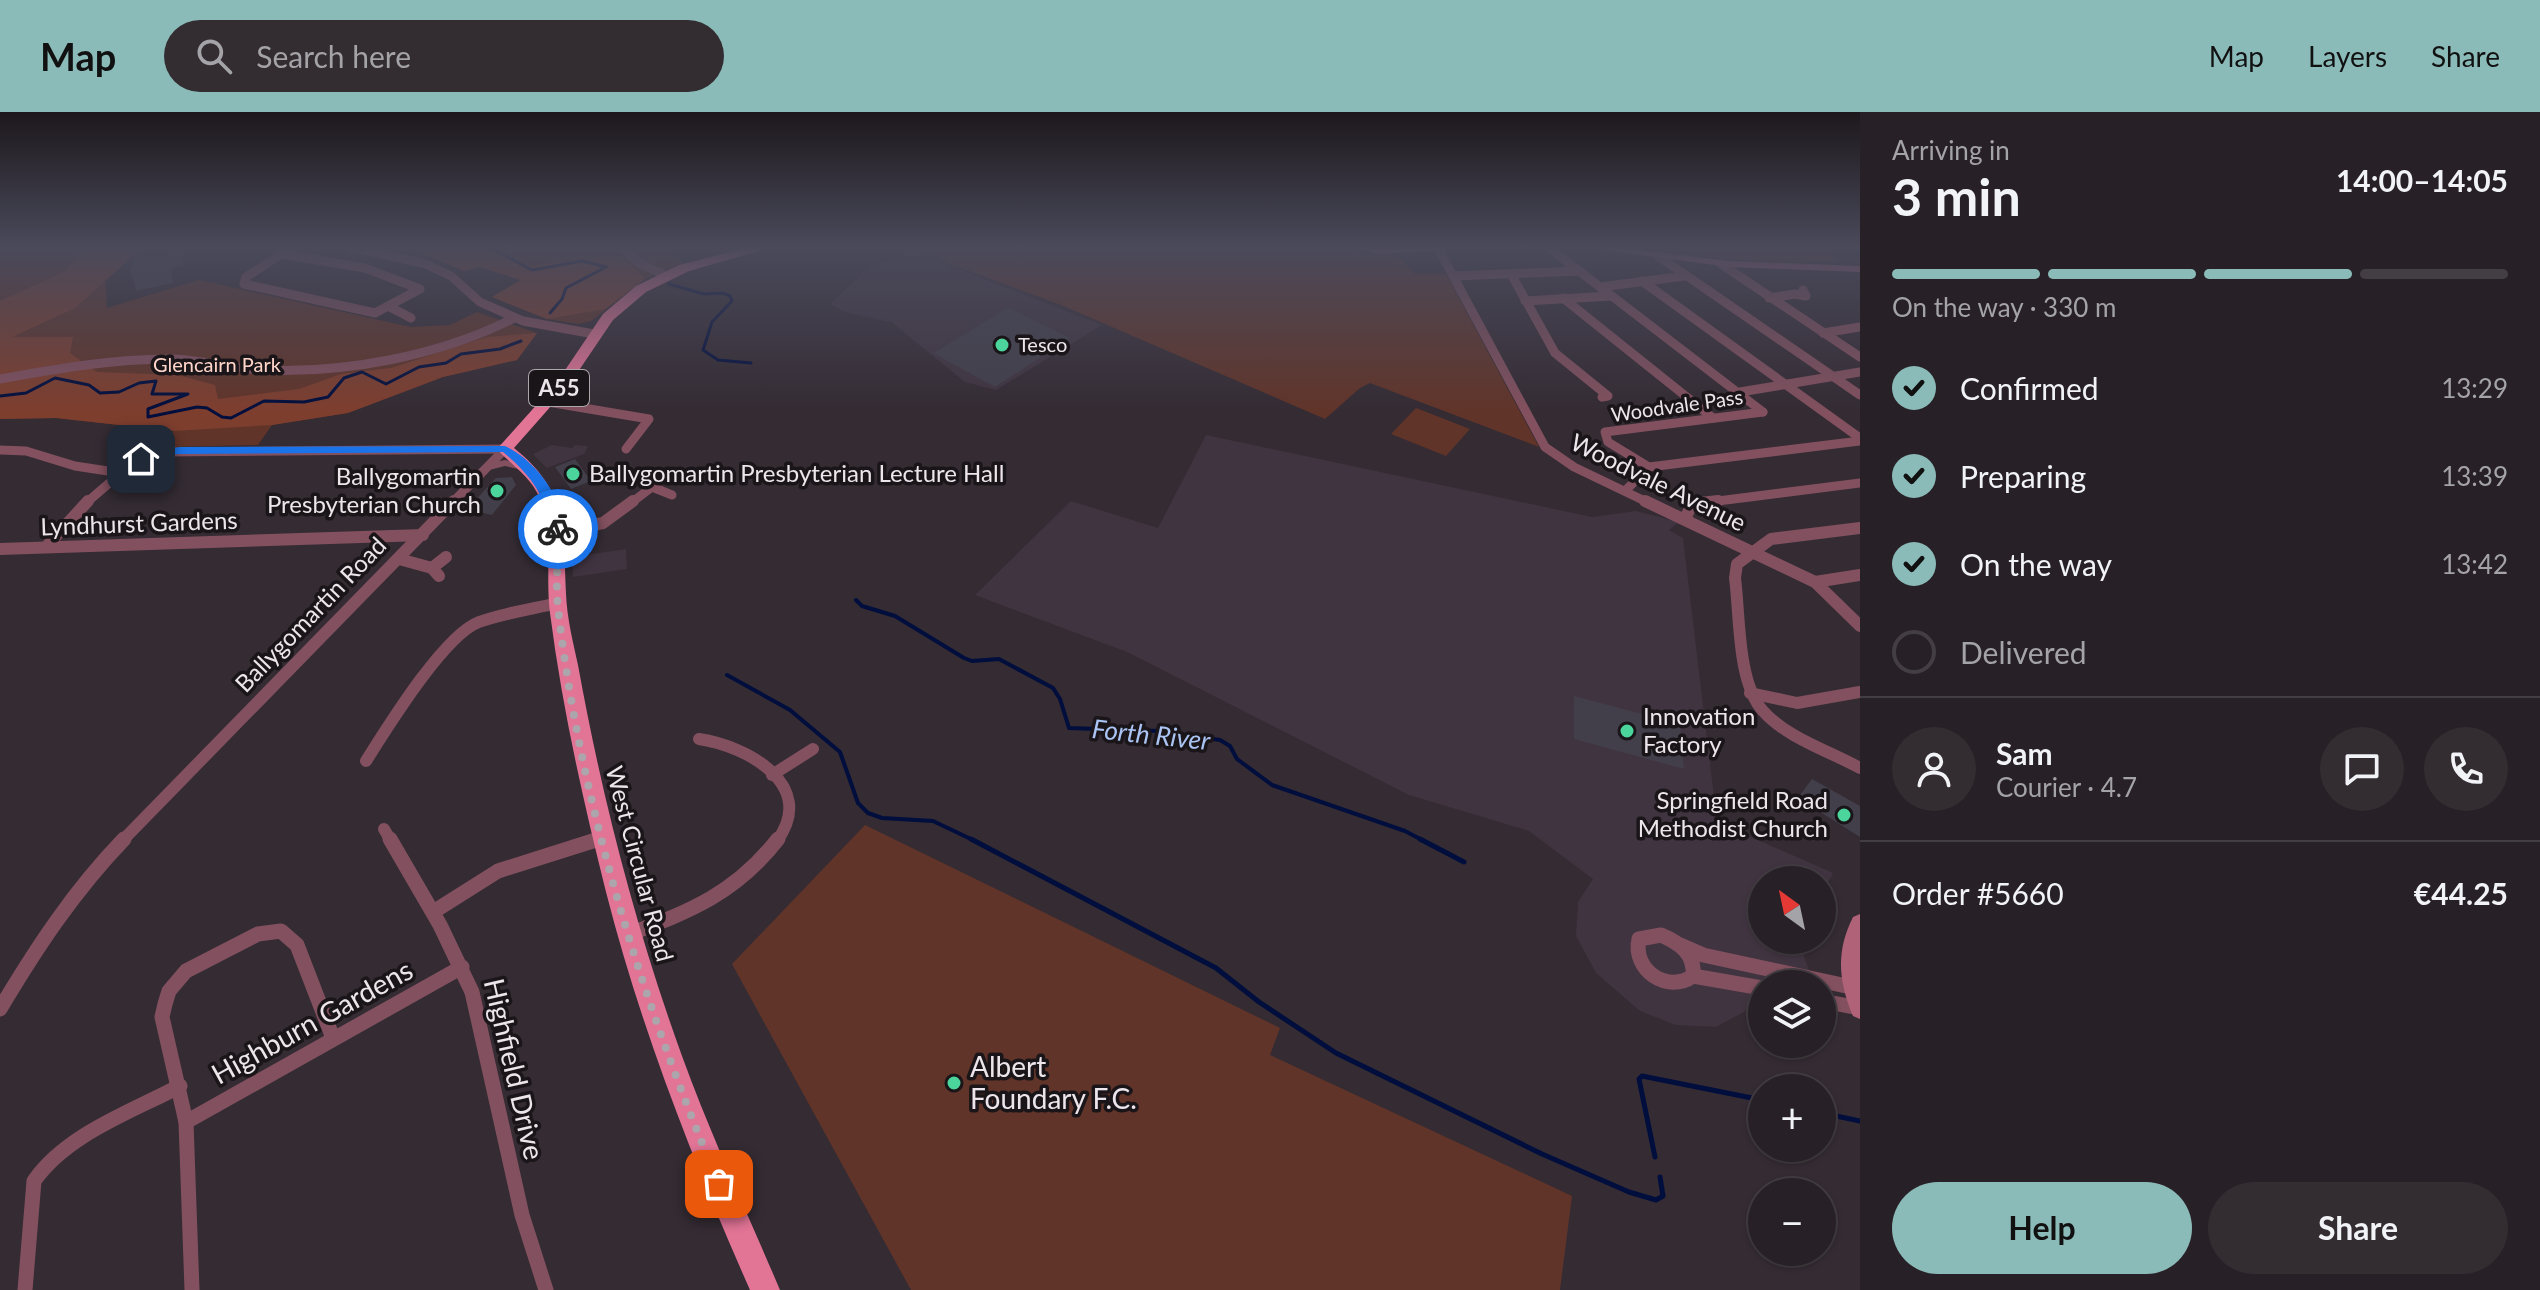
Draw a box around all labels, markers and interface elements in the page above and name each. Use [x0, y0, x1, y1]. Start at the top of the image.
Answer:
search box [164, 20, 724, 92]
text: Map [40, 33, 116, 79]
icon: search [192, 34, 236, 78]
text: Search here [256, 38, 411, 74]
text: Map [2209, 39, 2264, 73]
text: Layers [2308, 39, 2387, 73]
text: Share [2431, 39, 2500, 73]
text: Arriving in [1892, 134, 2010, 166]
text: 14:00–14:05 [2336, 162, 2508, 198]
text: 3 min [1892, 165, 2021, 227]
text: On the way · 330 m [1892, 291, 2116, 323]
place label: Tesco [1018, 332, 1067, 356]
marker: Tesco [993, 336, 1011, 354]
park label: Glencairn Park [153, 352, 282, 376]
icon: check [1892, 366, 1936, 410]
road number: A55 [529, 370, 589, 406]
text: Confirmed [1960, 370, 2099, 406]
text: 13:29 [2441, 372, 2508, 404]
street label: Woodvale Pass [1609, 384, 1744, 426]
pin [107, 425, 175, 493]
street label: Woodvale Avenue [1566, 427, 1751, 537]
icon: home [119, 437, 163, 481]
icon: check [1892, 454, 1936, 498]
place label: Ballygomartin Presbyterian Lecture Hall [589, 458, 1004, 487]
text: Preparing [1960, 458, 2086, 494]
text: 13:39 [2441, 460, 2508, 492]
place label: Ballygomartin Presbyterian Church [267, 461, 481, 518]
marker: Ballygomartin Presbyterian Lecture Hall [564, 465, 582, 483]
marker: Ballygomartin Presbyterian Church [488, 482, 506, 500]
courier [518, 489, 598, 569]
street label: Lyndhurst Gardens [40, 505, 238, 540]
icon: bike [536, 507, 580, 551]
street label: Ballygomartin Road [228, 530, 391, 698]
icon: check [1892, 542, 1936, 586]
text: On the way [1960, 546, 2112, 582]
text: 13:42 [2441, 548, 2508, 580]
text: Delivered [1960, 634, 2087, 670]
place label: Innovation Factory [1643, 701, 1755, 758]
water label: Forth River [1090, 712, 1213, 756]
marker: Innovation Factory [1618, 722, 1636, 740]
button: person [1892, 727, 1976, 811]
button: chat [2320, 727, 2404, 811]
button: phone [2424, 727, 2508, 811]
text: Sam [1996, 735, 2053, 771]
street label: West Circular Road [600, 763, 681, 965]
text: Courier · 4.7 [1996, 771, 2137, 803]
place label: Springfield Road Methodist Church [1638, 785, 1828, 842]
marker: Springfield Road Methodist Church [1835, 806, 1853, 824]
north arrow [1748, 866, 1836, 954]
map controls [1748, 866, 1836, 1266]
text: Order #5660 [1892, 875, 2064, 911]
text: €44.25 [2414, 875, 2508, 911]
street label: Highburn Gardens [205, 952, 418, 1090]
button: layers [1748, 970, 1836, 1058]
street label: Highfield Drive [478, 975, 552, 1163]
place label: Albert Foundary F.C. [970, 1049, 1137, 1115]
marker: Albert Foundary F.C. [945, 1074, 963, 1092]
button: + [1748, 1074, 1836, 1162]
pin [685, 1150, 753, 1218]
icon: bag [697, 1162, 741, 1206]
button: − [1748, 1178, 1836, 1266]
button: Help [1892, 1182, 2192, 1274]
button: Share [2208, 1182, 2508, 1274]

